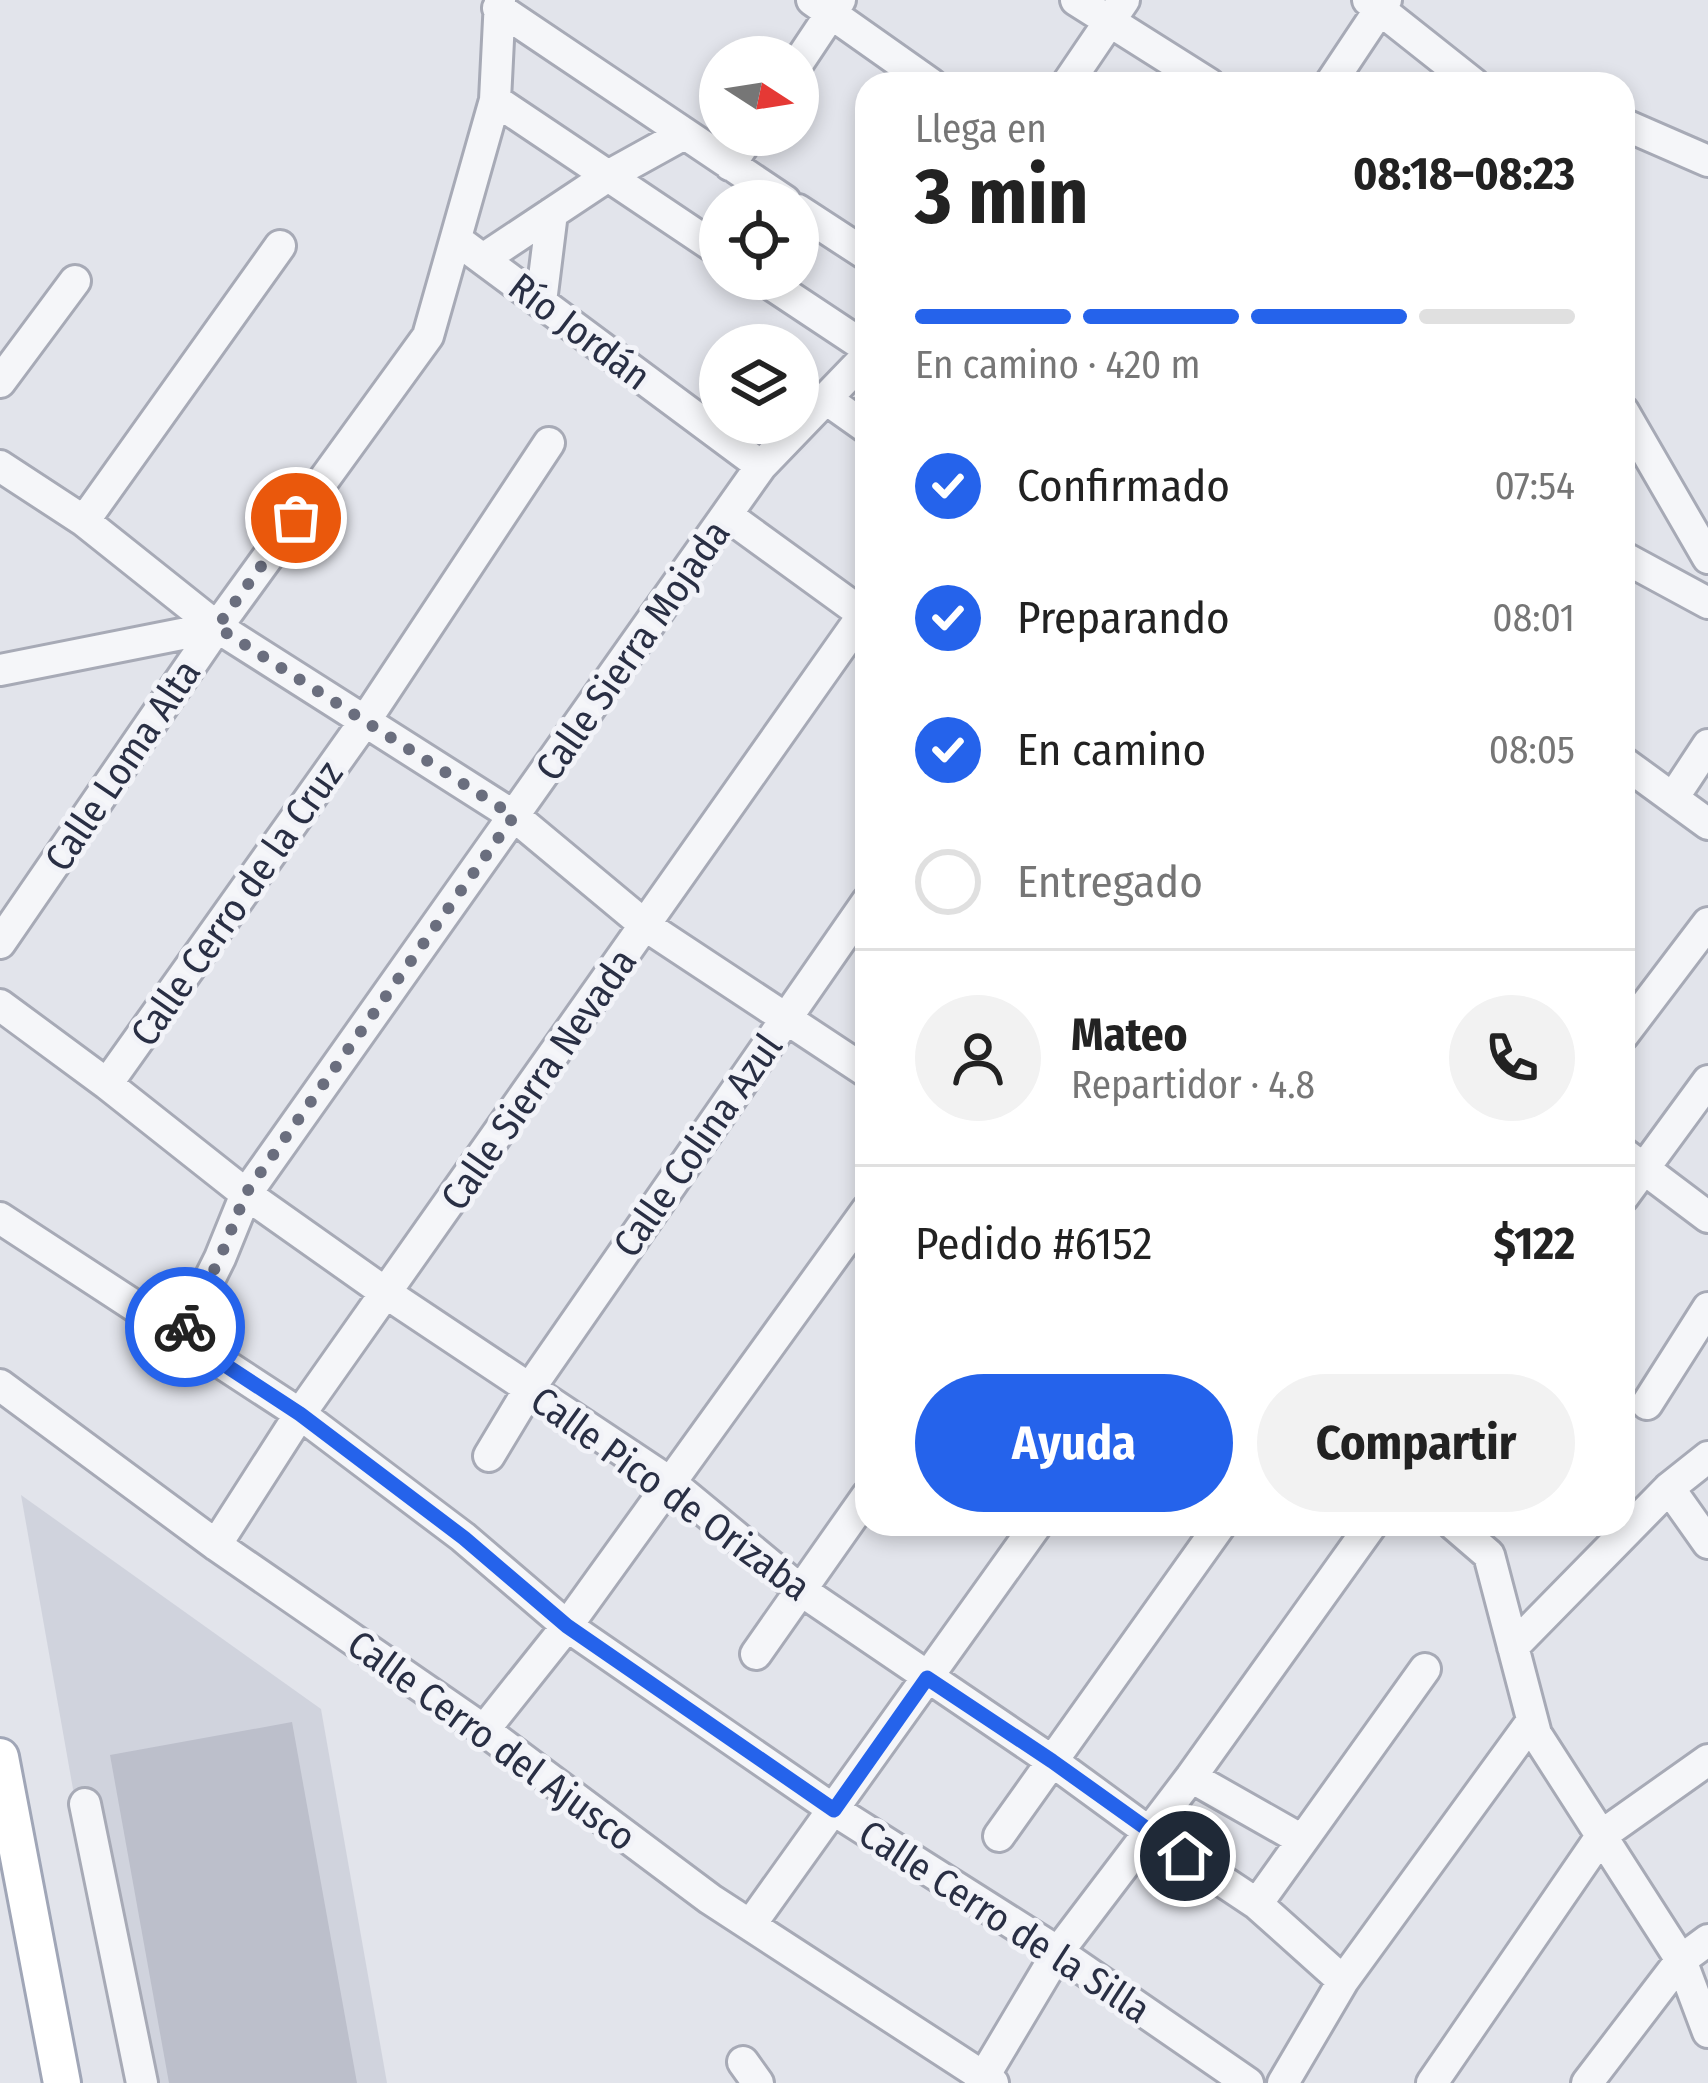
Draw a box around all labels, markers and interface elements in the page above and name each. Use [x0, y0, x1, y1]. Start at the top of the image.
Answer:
north arrow [699, 36, 819, 156]
map controls [699, 36, 819, 444]
text: Llega en [915, 106, 1047, 152]
text: 08:18–08:23 [1353, 147, 1575, 201]
text: 3 min [915, 150, 1089, 244]
button: locate [699, 180, 819, 300]
street label: Río Jordán [500, 264, 659, 400]
button: layers [699, 324, 819, 444]
text: En camino · 420 m [915, 342, 1201, 388]
icon: check [915, 453, 981, 519]
text: Confirmado [1017, 459, 1230, 513]
text: 07:54 [1494, 463, 1575, 509]
pin [245, 467, 347, 569]
icon: bag [263, 485, 329, 551]
street label: Calle Sierra Mojada [526, 512, 740, 789]
icon: check [915, 585, 981, 651]
text: Preparando [1017, 591, 1230, 645]
text: 08:01 [1492, 595, 1575, 641]
street label: Calle Loma Alta [35, 651, 210, 880]
icon: check [915, 717, 981, 783]
text: En camino [1017, 723, 1206, 777]
text: 08:05 [1489, 727, 1575, 773]
street label: Calle Cerro de la Cruz [121, 752, 352, 1055]
text: Entregado [1017, 855, 1203, 909]
street label: Calle Sierra Nevada [432, 940, 646, 1219]
button: person [915, 995, 1041, 1121]
button: phone [1449, 995, 1575, 1121]
text: Mateo [1071, 1008, 1188, 1062]
street label: Calle Colina Azul [604, 1025, 792, 1266]
text: Repartidor · 4.8 [1071, 1062, 1315, 1108]
text: Pedido #6152 [915, 1217, 1152, 1271]
text: $122 [1494, 1217, 1575, 1271]
courier [125, 1267, 245, 1387]
icon: bike [152, 1294, 218, 1360]
button: Ayuda [915, 1374, 1233, 1512]
button: Compartir [1257, 1374, 1575, 1512]
street label: Calle Pico de Orizaba [522, 1377, 819, 1610]
street label: Calle Cerro del Ajusco [339, 1621, 644, 1861]
pin [1134, 1805, 1236, 1907]
street label: Calle Cerro de la Silla [850, 1811, 1158, 2033]
icon: home [1152, 1823, 1218, 1889]

